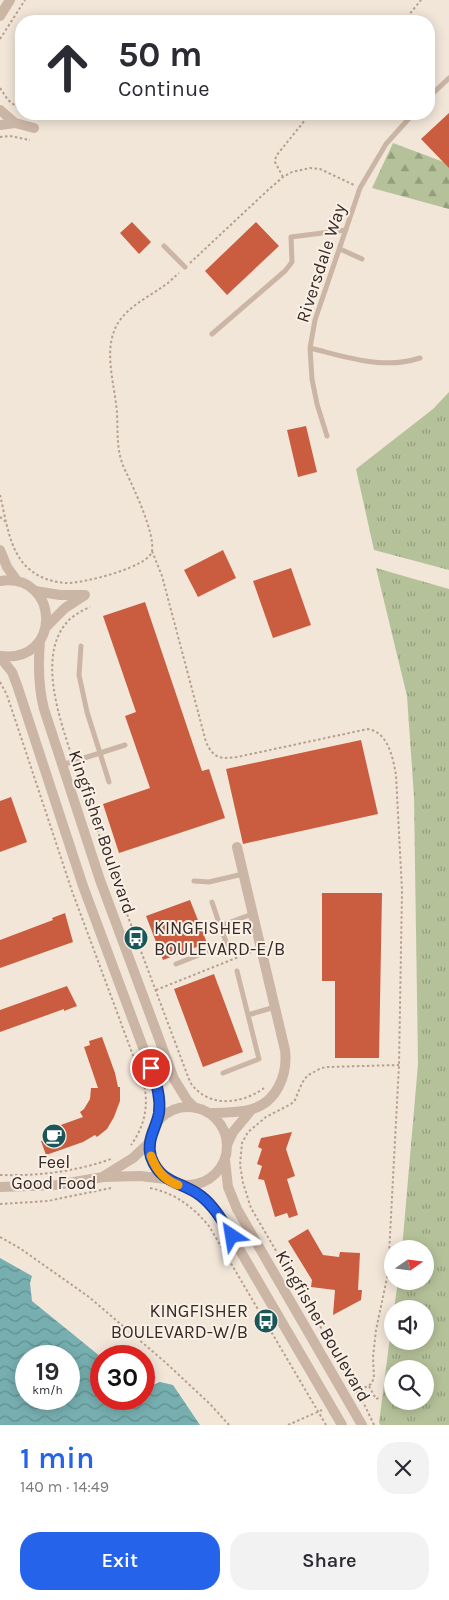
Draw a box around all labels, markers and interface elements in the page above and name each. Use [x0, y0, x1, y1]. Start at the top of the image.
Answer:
text: 50 m [118, 34, 203, 75]
icon: ahead [35, 35, 100, 100]
text: Continue [118, 76, 210, 102]
street label: Riversdale Way [291, 200, 351, 325]
street label: Kingfisher Boulevard [64, 747, 140, 917]
place label: KINGFISHER BOULEVARD-E/B [154, 917, 285, 960]
bus stop icon: KINGFISHER BOULEVARD-E/B [123, 925, 149, 951]
pin [130, 1047, 172, 1089]
icon: arrive [137, 1054, 165, 1082]
cafe icon: Feel Good Food [41, 1123, 67, 1149]
place label: Feel Good Food [11, 1151, 97, 1194]
position arrow [205, 1209, 257, 1261]
north arrow [384, 1240, 434, 1290]
map controls [384, 1240, 434, 1410]
street label: Kingfisher Boulevard [271, 1246, 375, 1406]
place label: KINGFISHER BOULEVARD-W/B [111, 1300, 248, 1343]
button: sound [384, 1300, 434, 1350]
bus stop icon: KINGFISHER BOULEVARD-W/B [253, 1308, 279, 1334]
speed limit sign: 30 [90, 1345, 155, 1410]
text: 19 [35, 1357, 60, 1386]
button: search [384, 1360, 434, 1410]
text: km/h [32, 1383, 63, 1397]
text: 1 min [20, 1440, 94, 1476]
button: close [377, 1442, 429, 1494]
text: 140 m · 14:49 [20, 1477, 109, 1496]
button: Exit [20, 1532, 220, 1590]
button: Share [230, 1532, 429, 1590]

